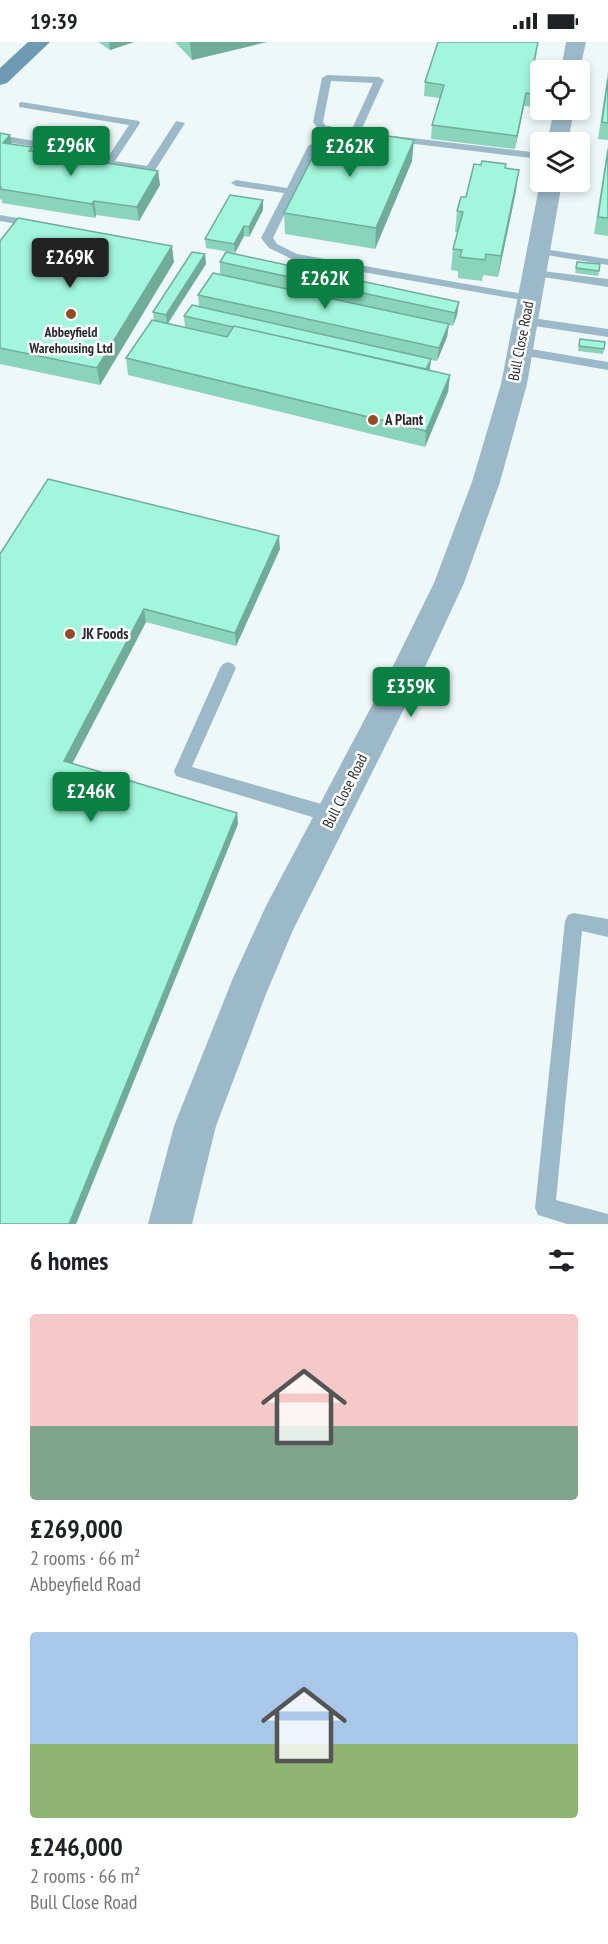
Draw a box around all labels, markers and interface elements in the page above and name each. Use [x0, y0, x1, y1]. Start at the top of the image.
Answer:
text: 19:39 [30, 7, 78, 35]
map controls [530, 60, 590, 192]
button: locate [530, 60, 590, 120]
pin: £296K [29, 126, 113, 177]
pin: £262K [308, 127, 392, 178]
text: £296K [47, 132, 95, 158]
button: layers [530, 132, 590, 192]
text: £262K [326, 133, 374, 159]
pin: £269K [28, 238, 112, 289]
text: £269K [46, 244, 94, 270]
pin: £262K [283, 259, 367, 310]
text: £262K [301, 265, 349, 291]
street label: Bull Close Road [503, 300, 538, 382]
marker: Abbeyfield Warehousing Ltd [64, 307, 78, 321]
place label: Abbeyfield Warehousing Ltd [28, 323, 113, 357]
place label: A Plant [384, 410, 424, 429]
marker: A Plant [366, 413, 380, 427]
place label: JK Foods [81, 624, 128, 643]
marker: JK Foods [63, 627, 77, 641]
pin: £359K [369, 667, 453, 718]
text: £359K [387, 673, 435, 699]
street label: Bull Close Road [318, 751, 371, 831]
pin: £246K [49, 772, 133, 823]
text: £246K [67, 778, 115, 804]
text: 6 homes [30, 1244, 108, 1277]
icon: filters [545, 1244, 578, 1277]
icon: home [250, 1353, 358, 1461]
text: £269,000 [30, 1512, 123, 1545]
text: 2 rooms · 66 m² [30, 1545, 140, 1571]
text: Abbeyfield Road [30, 1571, 141, 1597]
icon: home [250, 1671, 358, 1779]
text: £246,000 [30, 1830, 123, 1863]
text: 2 rooms · 66 m² [30, 1863, 140, 1889]
text: Bull Close Road [30, 1889, 138, 1915]

